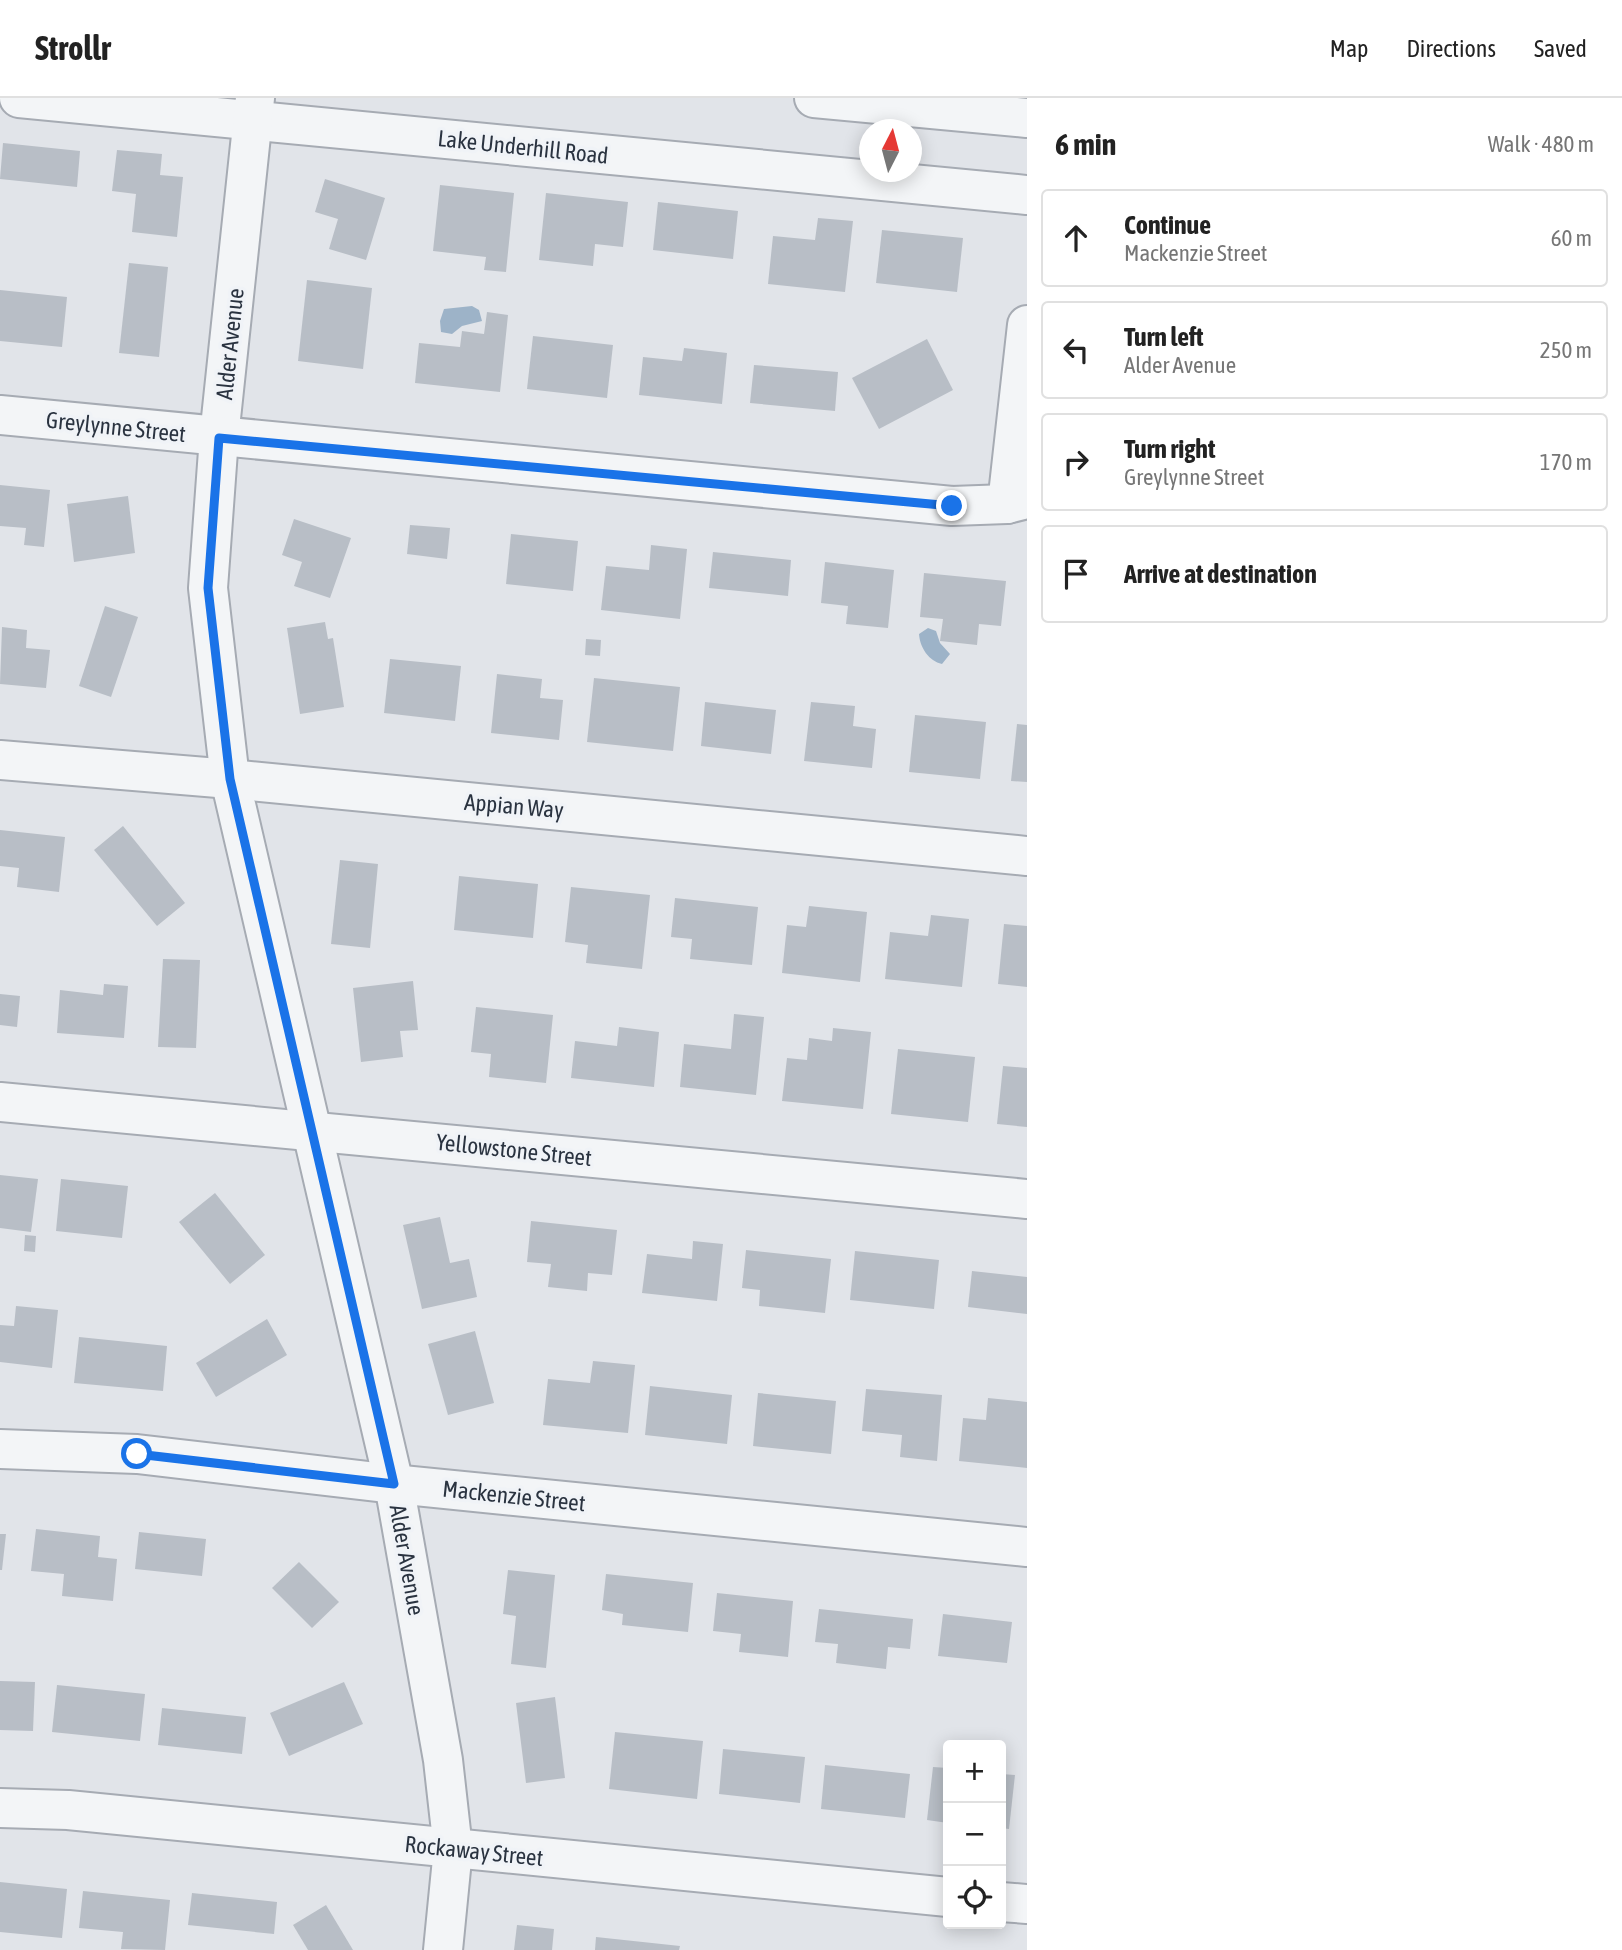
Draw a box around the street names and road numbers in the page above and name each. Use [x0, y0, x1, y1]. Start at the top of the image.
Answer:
street label: Lake Underhill Road [436, 125, 610, 169]
street label: Alder Avenue [211, 287, 249, 401]
street label: Greylynne Street [45, 407, 187, 447]
street label: Appian Way [463, 789, 565, 823]
street label: Yellowstone Street [435, 1129, 593, 1171]
street label: Mackenzie Street [441, 1476, 587, 1516]
street label: Alder Avenue [384, 1503, 430, 1617]
street label: Rockaway Street [404, 1831, 544, 1871]

